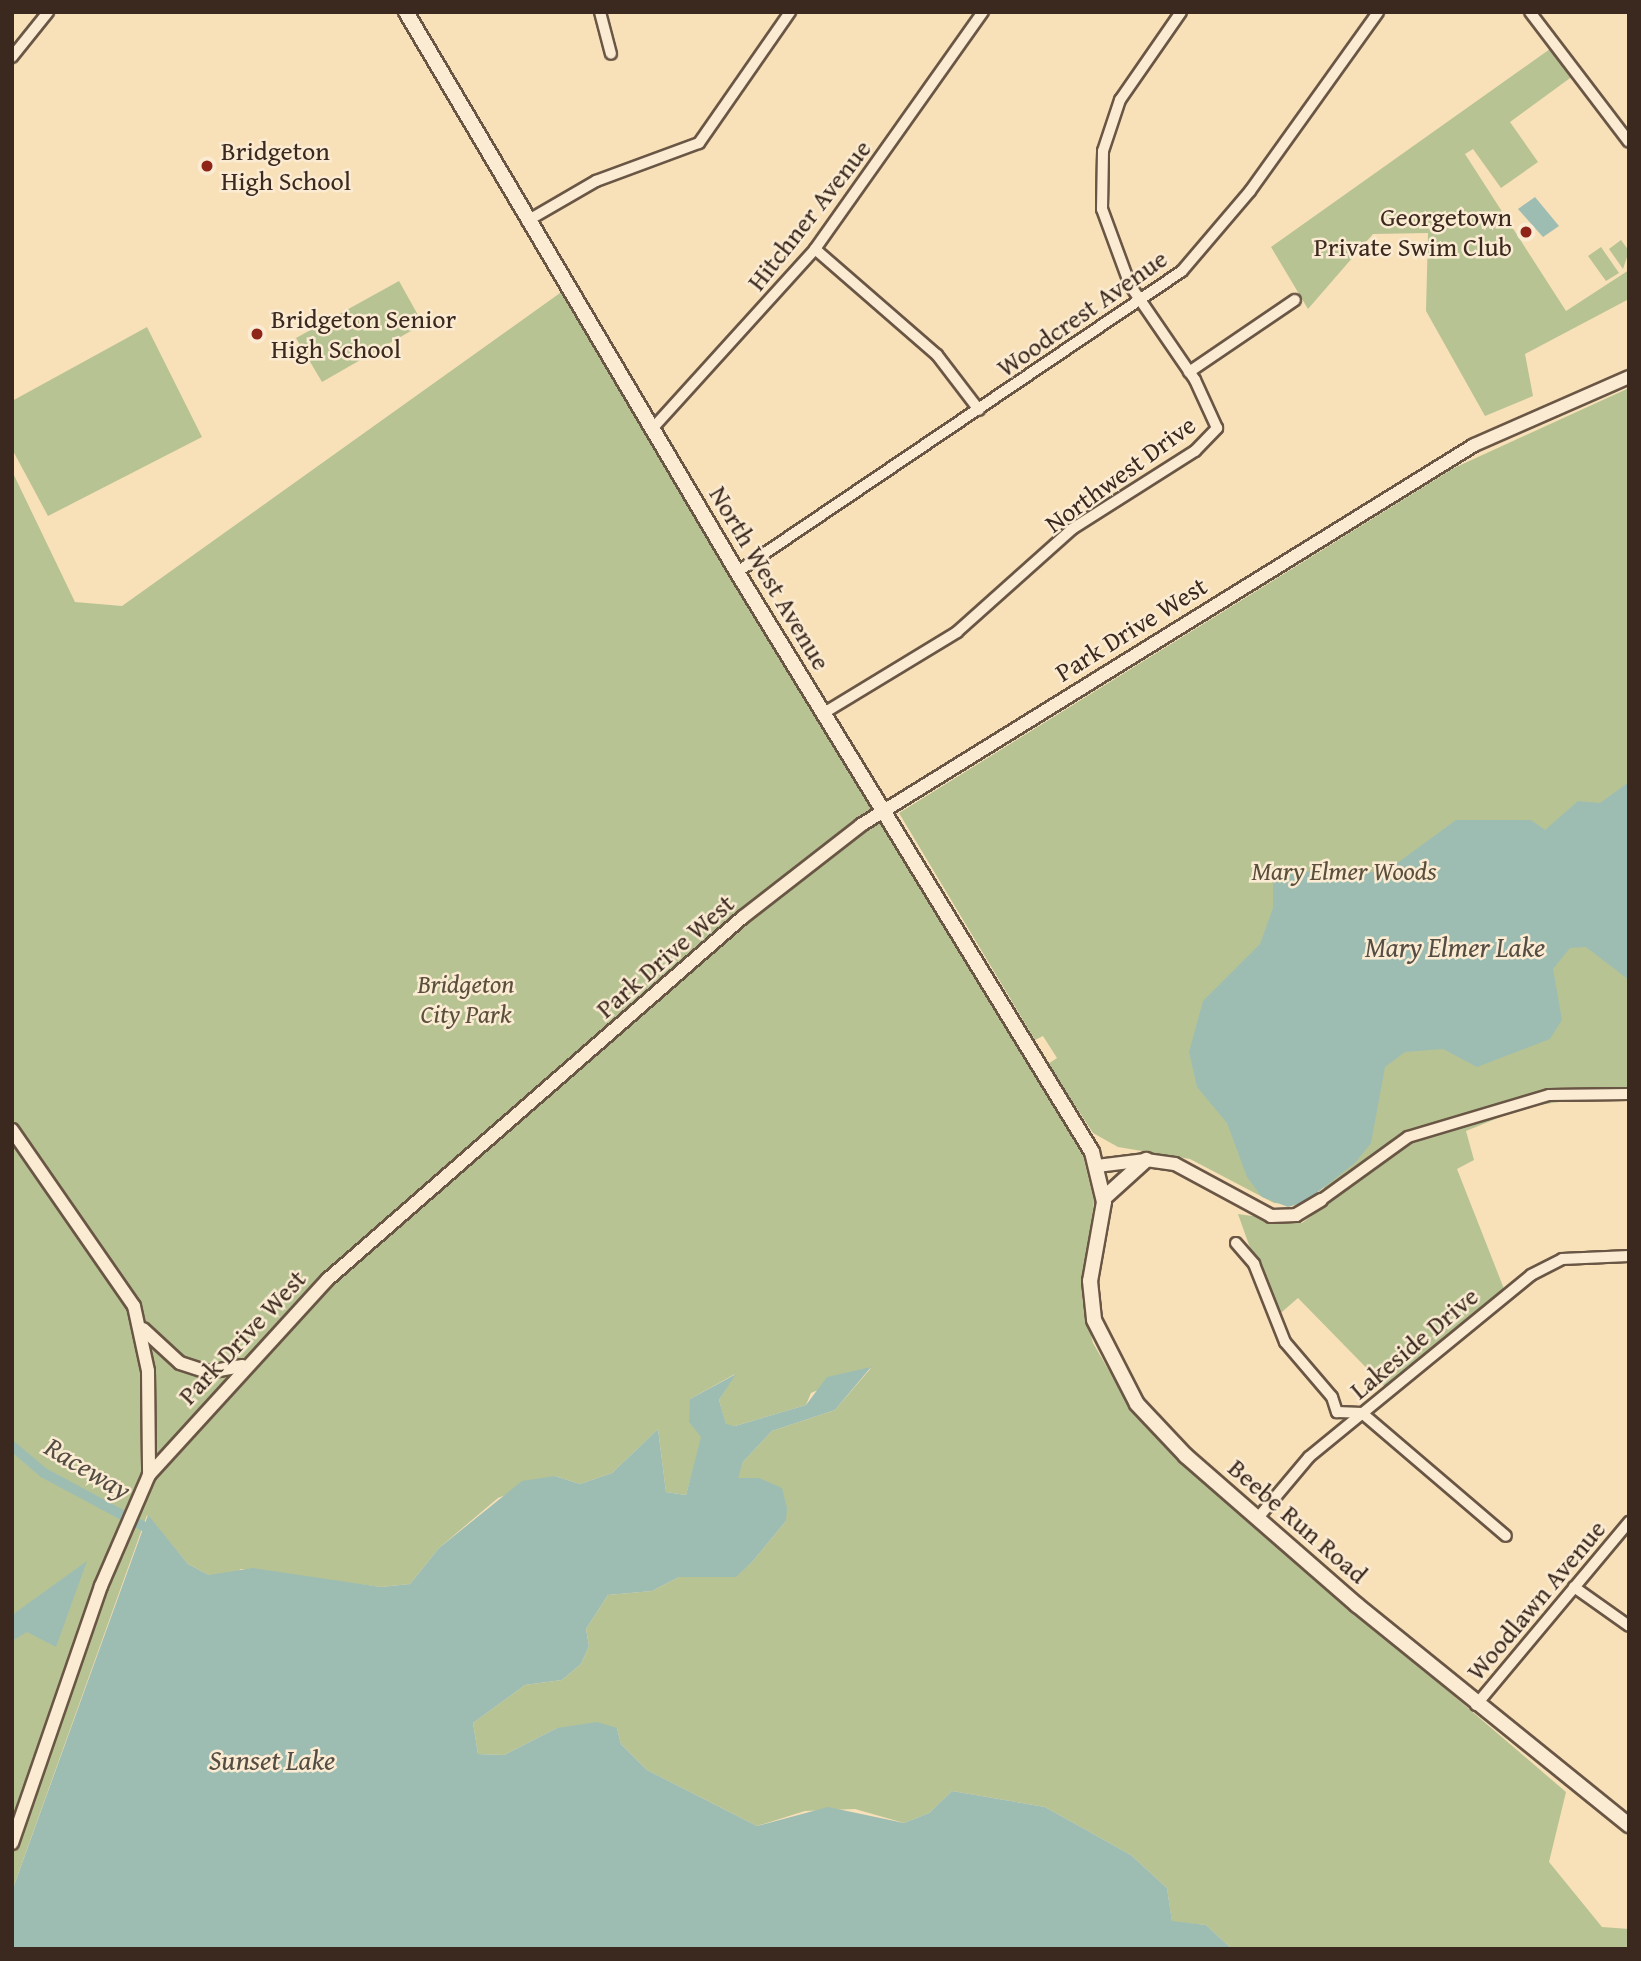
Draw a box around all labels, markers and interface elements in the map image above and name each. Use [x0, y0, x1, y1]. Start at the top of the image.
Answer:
street label: Hitchner Avenue [740, 133, 878, 297]
place label: Bridgeton High School [221, 135, 351, 196]
marker: Bridgeton High School [199, 158, 215, 174]
place label: Georgetown Private Swim Club [1314, 201, 1512, 262]
marker: Georgetown Private Swim Club [1518, 224, 1534, 240]
street label: Woodcrest Avenue [991, 243, 1173, 383]
place label: Bridgeton Senior High School [271, 303, 456, 364]
marker: Bridgeton Senior High School [249, 326, 265, 342]
street label: Northwest Drive [1039, 409, 1201, 539]
street label: North West Avenue [703, 480, 837, 676]
street label: Park Drive West [1049, 570, 1213, 688]
park label: Mary Elmer Woods [1251, 855, 1437, 887]
street label: Park Drive West [590, 888, 740, 1024]
water label: Mary Elmer Lake [1365, 930, 1545, 964]
park label: Bridgeton City Park [418, 968, 514, 1030]
street label: Park Drive West [172, 1263, 312, 1411]
street label: Lakeside Drive [1344, 1280, 1484, 1406]
water label: Raceway [39, 1429, 137, 1507]
street label: Beebe Run Road [1222, 1452, 1374, 1590]
street label: Woodlawn Avenue [1460, 1514, 1612, 1686]
water label: Sunset Lake [209, 1743, 335, 1777]

